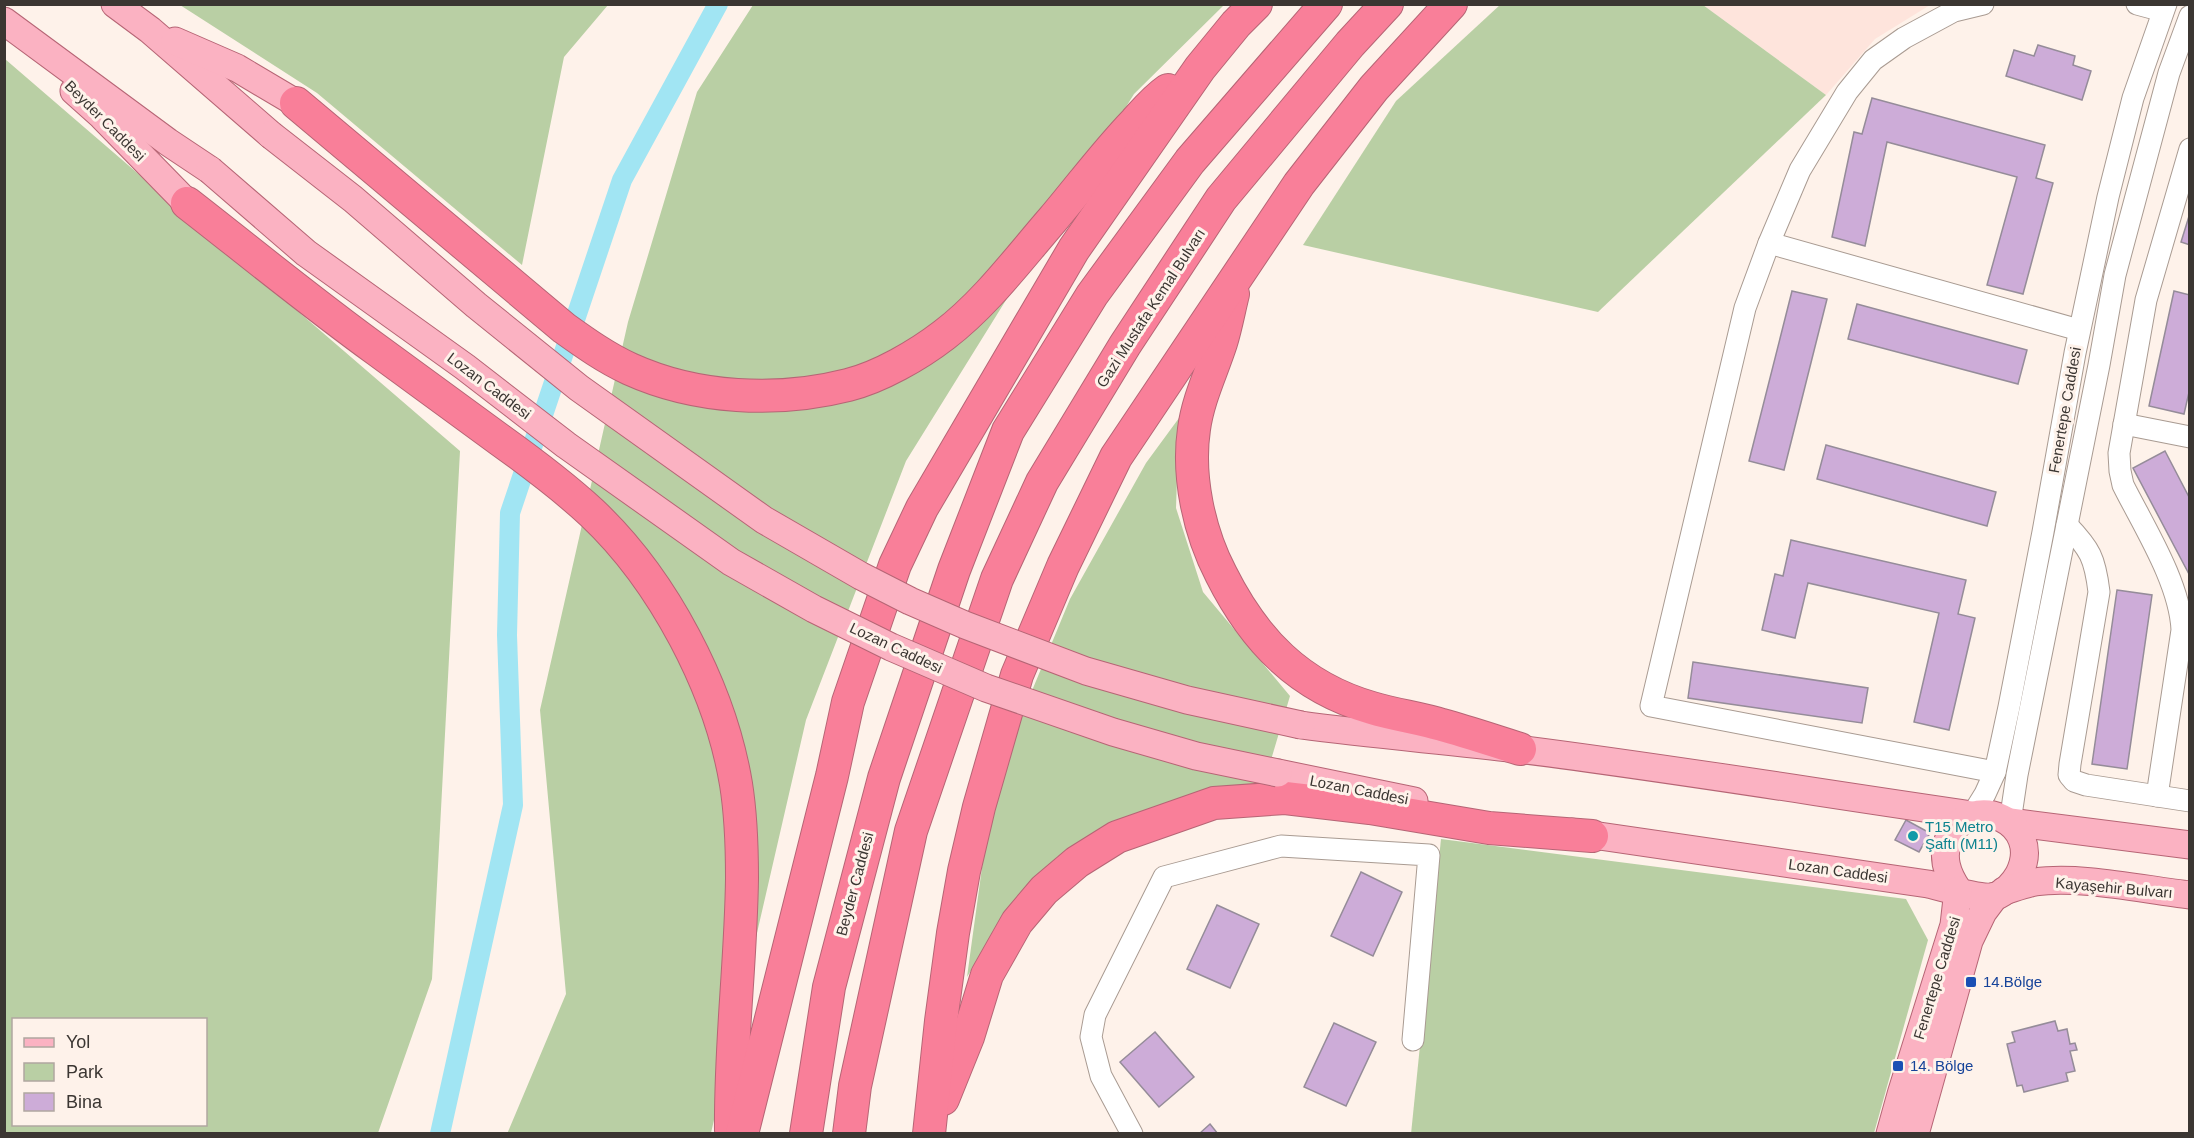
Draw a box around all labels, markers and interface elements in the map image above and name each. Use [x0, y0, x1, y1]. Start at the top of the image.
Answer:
street label: Beyder Caddesi [62, 77, 149, 164]
street label: Gazi Mustafa Kemal Bulvarı [1093, 225, 1208, 390]
street label: Fenertepe Caddesi [2045, 346, 2084, 474]
street label: Lozan Caddesi [444, 349, 534, 423]
street label: Lozan Caddesi [847, 619, 945, 676]
street label: Lozan Caddesi [1308, 772, 1410, 807]
place label: T15 Metro Şaftı (M11) [1925, 818, 1998, 852]
marker: T15 Metro Şaftı (M11) [1906, 829, 1920, 843]
street label: Beyder Caddesi [832, 830, 877, 938]
street label: Lozan Caddesi [1787, 855, 1889, 886]
street label: Kayaşehir Bulvarı [2055, 874, 2173, 901]
street label: Fenertepe Caddesi [1910, 914, 1963, 1041]
place label: 14.Bölge [1983, 973, 2042, 990]
marker: 14.Bölge [1964, 975, 1978, 989]
legend [12, 1018, 207, 1126]
text: Yol [66, 1032, 90, 1052]
place label: 14. Bölge [1910, 1057, 1973, 1074]
marker: 14. Bölge [1891, 1059, 1905, 1073]
text: Park [66, 1062, 104, 1082]
text: Bina [66, 1092, 103, 1112]

